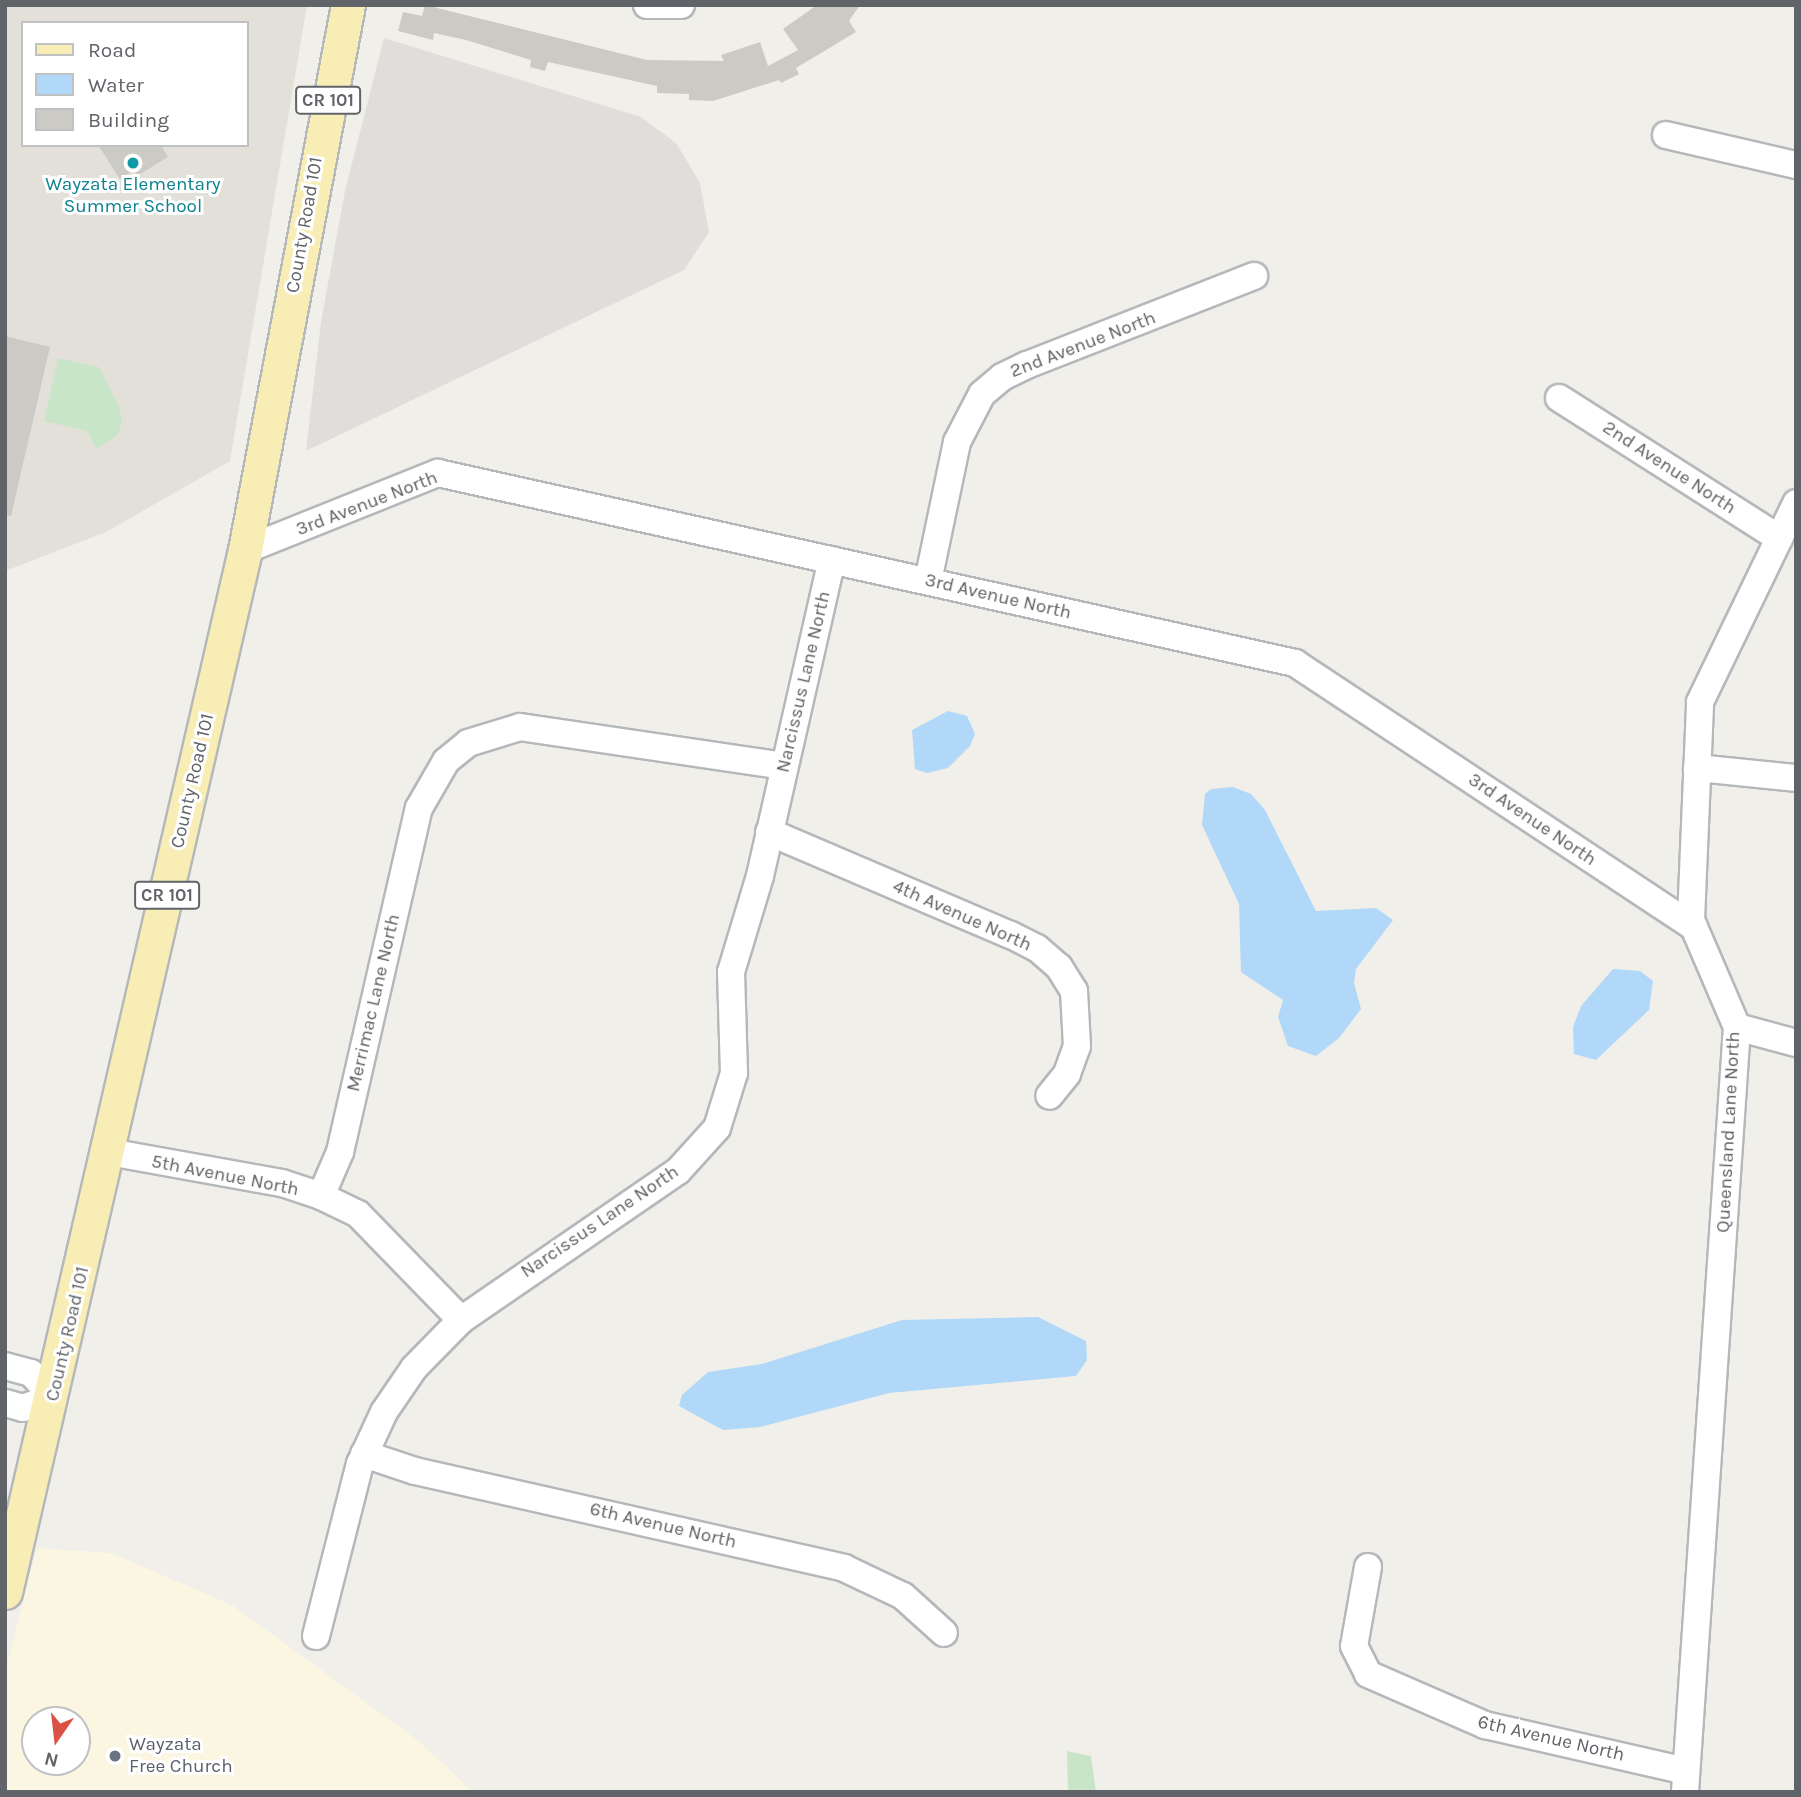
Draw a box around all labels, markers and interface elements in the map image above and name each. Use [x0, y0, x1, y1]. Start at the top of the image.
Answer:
legend [21, 21, 248, 147]
text: Road [88, 38, 136, 62]
text: Water [88, 73, 144, 97]
road number: CR 101 [295, 86, 361, 114]
text: Building [88, 108, 169, 132]
marker: Wayzata Elementary Summer School [125, 155, 141, 171]
street label: County Road 101 [282, 155, 328, 295]
place label: Wayzata Elementary Summer School [45, 174, 221, 218]
street label: 2nd Avenue North [1007, 307, 1159, 383]
street label: 2nd Avenue North [1598, 416, 1740, 520]
street label: 3rd Avenue North [293, 467, 441, 541]
street label: 3rd Avenue North [922, 569, 1074, 625]
street label: Narcissus Lane North [772, 589, 836, 775]
street label: County Road 101 [166, 711, 220, 851]
street label: 3rd Avenue North [1464, 769, 1600, 871]
street label: 4th Avenue North [889, 875, 1035, 957]
road number: CR 101 [134, 880, 200, 910]
street label: Merrimac Lane North [342, 912, 406, 1094]
street label: Queensland Lane North [1712, 1031, 1746, 1233]
street label: 5th Avenue North [149, 1151, 301, 1201]
street label: Narcissus Lane North [517, 1161, 683, 1283]
street label: County Road 101 [41, 1264, 95, 1404]
street label: 6th Avenue North [587, 1498, 739, 1554]
north arrow [21, 1706, 91, 1776]
street label: 6th Avenue North [1475, 1711, 1627, 1767]
place label: Wayzata Free Church [129, 1734, 233, 1778]
text: N [42, 1747, 61, 1772]
marker: Wayzata Free Church [107, 1748, 123, 1764]

